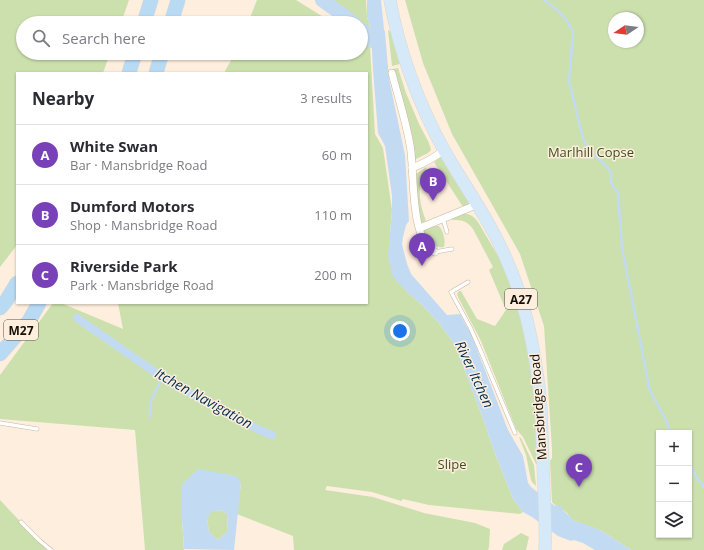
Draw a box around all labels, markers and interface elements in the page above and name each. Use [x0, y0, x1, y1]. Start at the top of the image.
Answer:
north arrow [608, 12, 644, 48]
search box [16, 16, 368, 60]
icon: search [30, 27, 52, 49]
text: Search here [62, 28, 146, 48]
text: Nearby [32, 87, 94, 110]
text: 3 results [300, 89, 352, 107]
text: White Swan [70, 136, 158, 156]
park label: Marlhill Copse [548, 143, 634, 161]
text: A [41, 146, 49, 164]
text: 60 m [322, 146, 352, 164]
text: Bar · Mansbridge Road [70, 156, 207, 174]
pin: B [420, 168, 446, 201]
text: Dumford Motors [70, 196, 194, 216]
text: B [41, 206, 49, 224]
text: 110 m [314, 206, 352, 224]
text: Shop · Mansbridge Road [70, 216, 217, 234]
pin: A [409, 233, 435, 266]
text: Riverside Park [70, 256, 178, 276]
text: C [41, 266, 49, 284]
text: 200 m [314, 266, 352, 284]
text: Park · Mansbridge Road [70, 276, 214, 294]
road number: A27 [505, 289, 537, 309]
road number: M27 [4, 320, 38, 340]
your location [390, 321, 410, 341]
water label: River Itchen [451, 337, 499, 411]
street label: Mansbridge Road [525, 353, 551, 461]
water label: Itchen Navigation [152, 363, 256, 433]
map controls [656, 430, 692, 538]
button: + [656, 430, 692, 466]
pin: C [566, 454, 592, 487]
park label: Slipe [438, 455, 466, 473]
button: − [656, 466, 692, 502]
button: layers [656, 502, 692, 538]

